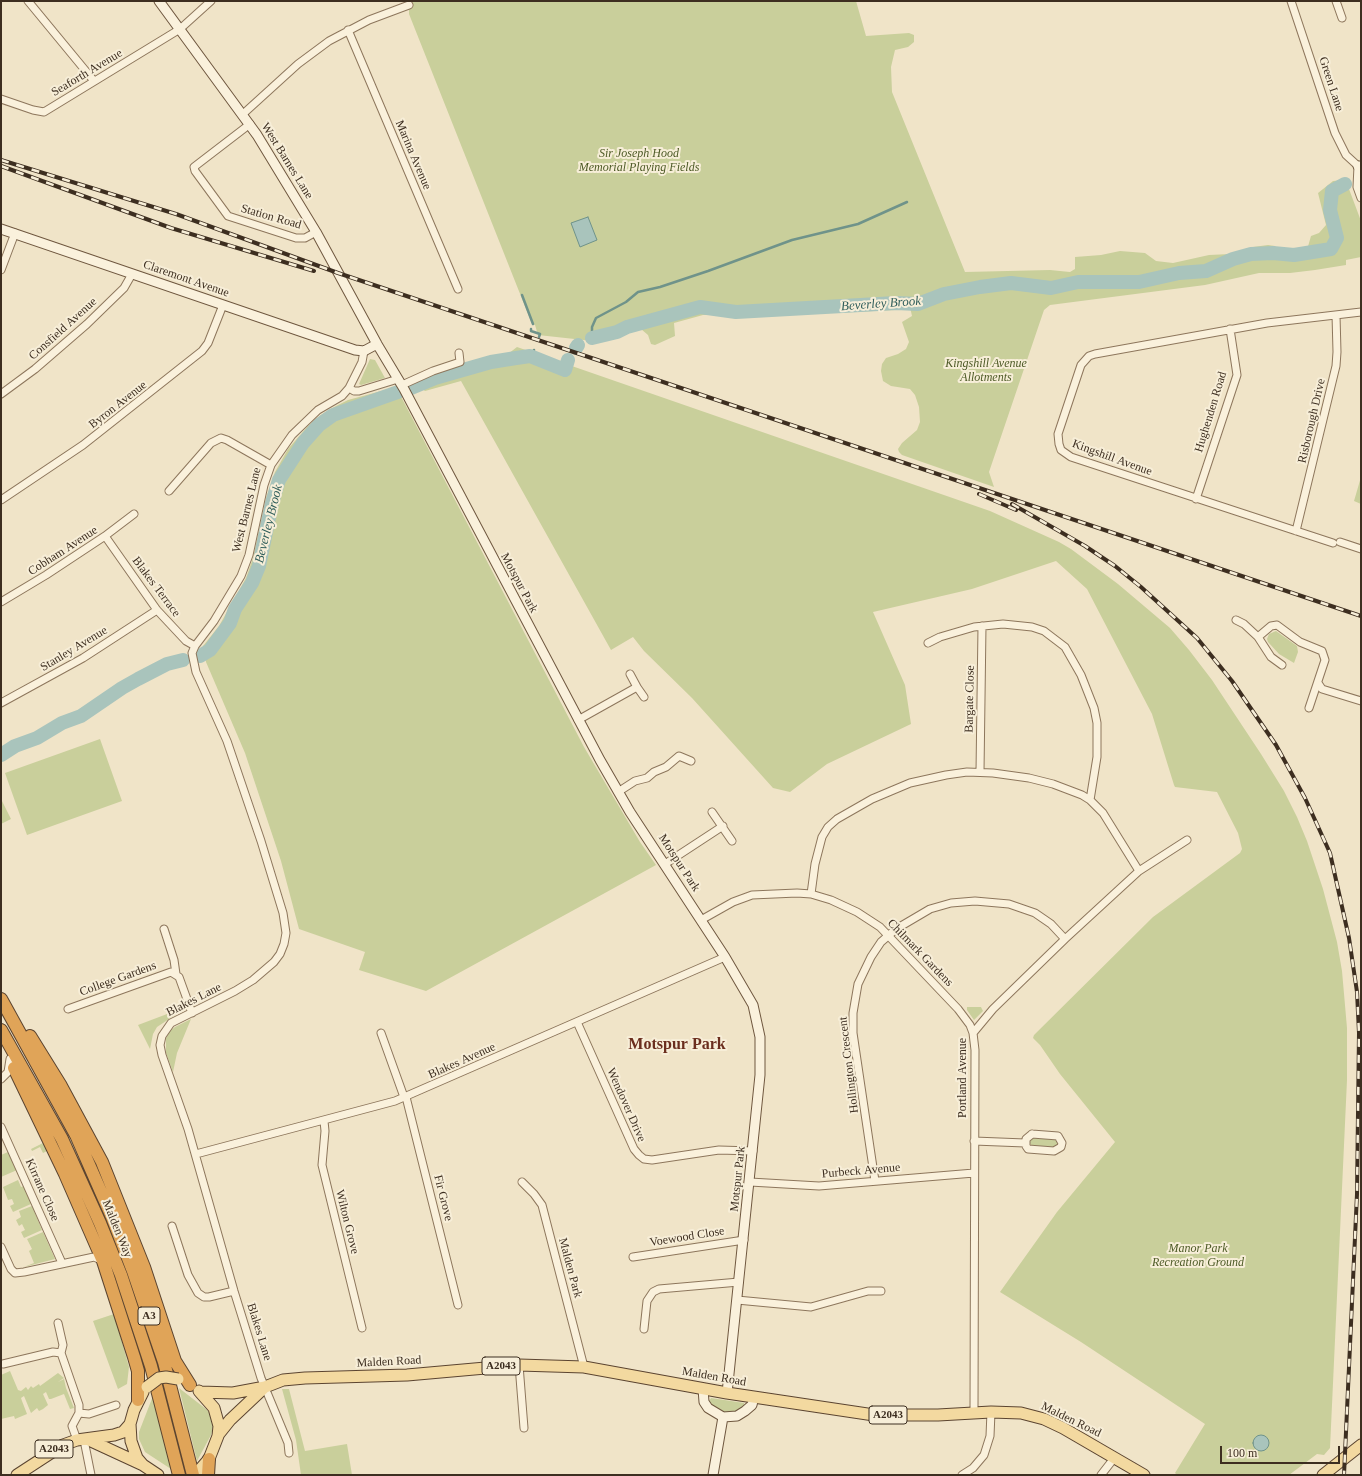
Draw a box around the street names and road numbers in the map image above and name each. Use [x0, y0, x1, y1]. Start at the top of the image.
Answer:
street label: Seaforth Avenue [49, 46, 125, 100]
street label: Green Lane [1315, 55, 1347, 113]
street label: Marina Avenue [392, 118, 434, 192]
street label: West Barnes Lane [258, 120, 316, 202]
street label: Station Road [239, 201, 303, 233]
street label: Claremont Avenue [141, 258, 231, 300]
street label: Consfield Avenue [26, 295, 100, 363]
street label: Hughenden Road [1192, 370, 1230, 454]
street label: Risborough Drive [1295, 377, 1329, 465]
street label: Byron Avenue [86, 378, 150, 432]
street label: Kingshill Avenue [1070, 437, 1154, 479]
street label: West Barnes Lane [229, 466, 265, 554]
street label: Cobham Avenue [25, 523, 101, 579]
street label: Motspur Park [497, 551, 541, 615]
street label: Blakes Terrace [129, 554, 183, 620]
street label: Stanley Avenue [38, 623, 110, 675]
street label: Bargate Close [962, 665, 978, 733]
street label: Motspur Park [655, 832, 703, 894]
street label: Chilmark Gardens [884, 916, 956, 990]
street label: College Gardens [78, 959, 158, 999]
street label: Blakes Lane [164, 980, 224, 1020]
street label: Hollington Crescent [836, 1016, 862, 1114]
street label: Portland Avenue [956, 1038, 970, 1118]
street label: Blakes Avenue [426, 1040, 498, 1082]
street label: Wendover Drive [603, 1066, 649, 1144]
street label: Motspur Park [727, 1146, 749, 1212]
street label: Kirrane Close [22, 1156, 62, 1224]
street label: Purbeck Avenue [821, 1160, 901, 1182]
street label: Fir Grove [430, 1173, 456, 1223]
street label: Wilton Grove [332, 1188, 362, 1256]
street label: Malden Way [99, 1198, 135, 1260]
street label: Voewood Close [649, 1224, 725, 1250]
street label: Malden Park [555, 1236, 585, 1300]
street label: Blakes Lane [243, 1301, 275, 1363]
road number: A3 [138, 1307, 160, 1325]
street label: Malden Road [356, 1353, 422, 1371]
road number: A2043 [482, 1357, 520, 1375]
street label: Malden Road [681, 1364, 747, 1390]
street label: Malden Road [1039, 1399, 1103, 1441]
road number: A2043 [869, 1406, 907, 1424]
road number: A2043 [35, 1440, 73, 1458]

